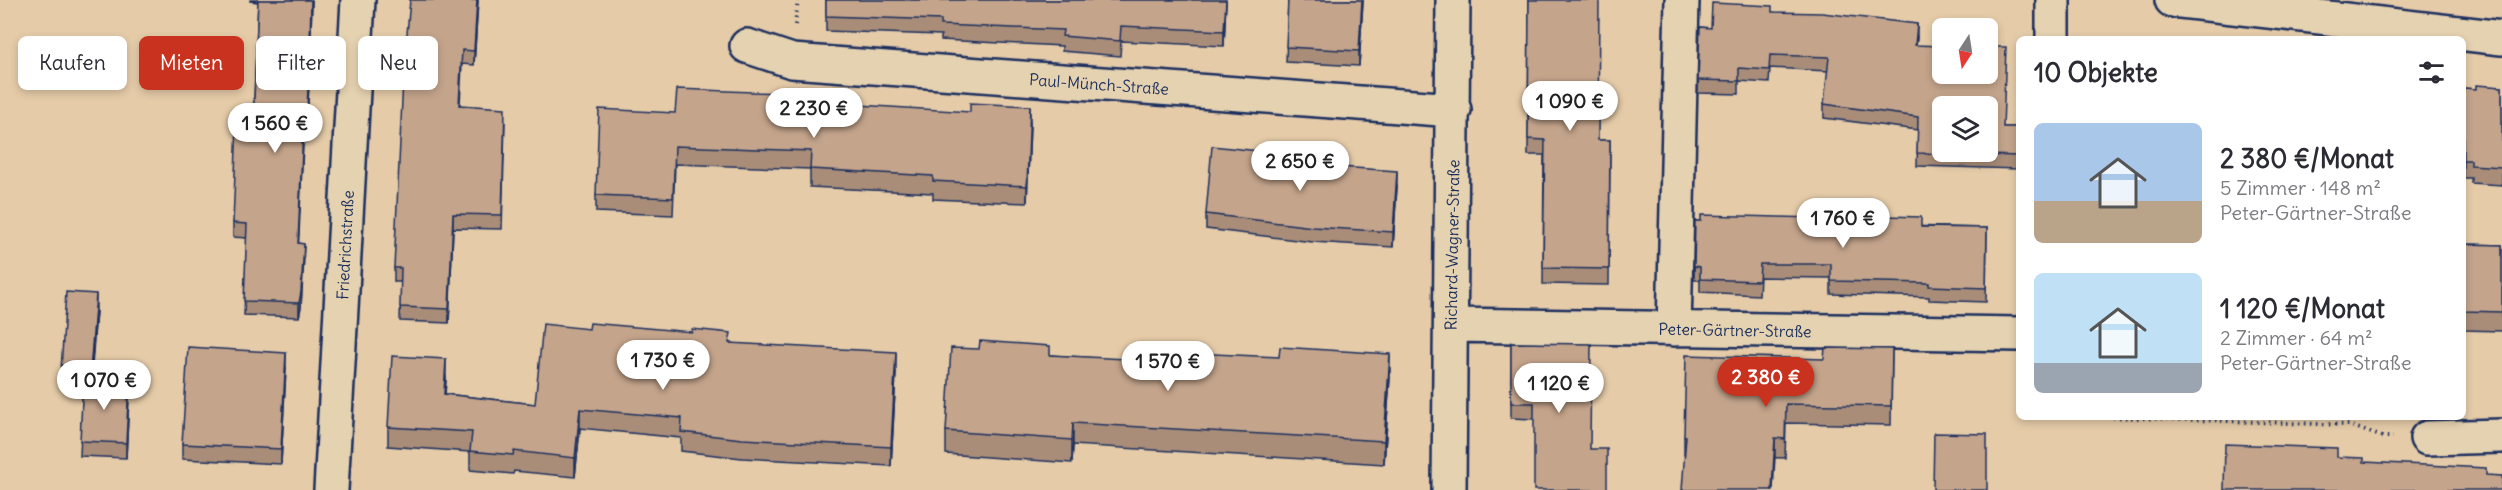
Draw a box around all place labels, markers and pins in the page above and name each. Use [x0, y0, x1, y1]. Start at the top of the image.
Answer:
pin: 1 090 € [1515, 81, 1625, 132]
pin: 2 230 € [759, 88, 869, 139]
pin: 1 560 € [220, 103, 330, 154]
pin: 2 650 € [1245, 141, 1355, 192]
pin: 1 760 € [1788, 198, 1898, 249]
pin: 1 730 € [608, 340, 718, 391]
pin: 1 570 € [1113, 341, 1223, 392]
pin: 2 380 € [1711, 357, 1821, 408]
pin: 1 070 € [49, 360, 159, 411]
pin: 1 120 € [1504, 363, 1614, 414]

